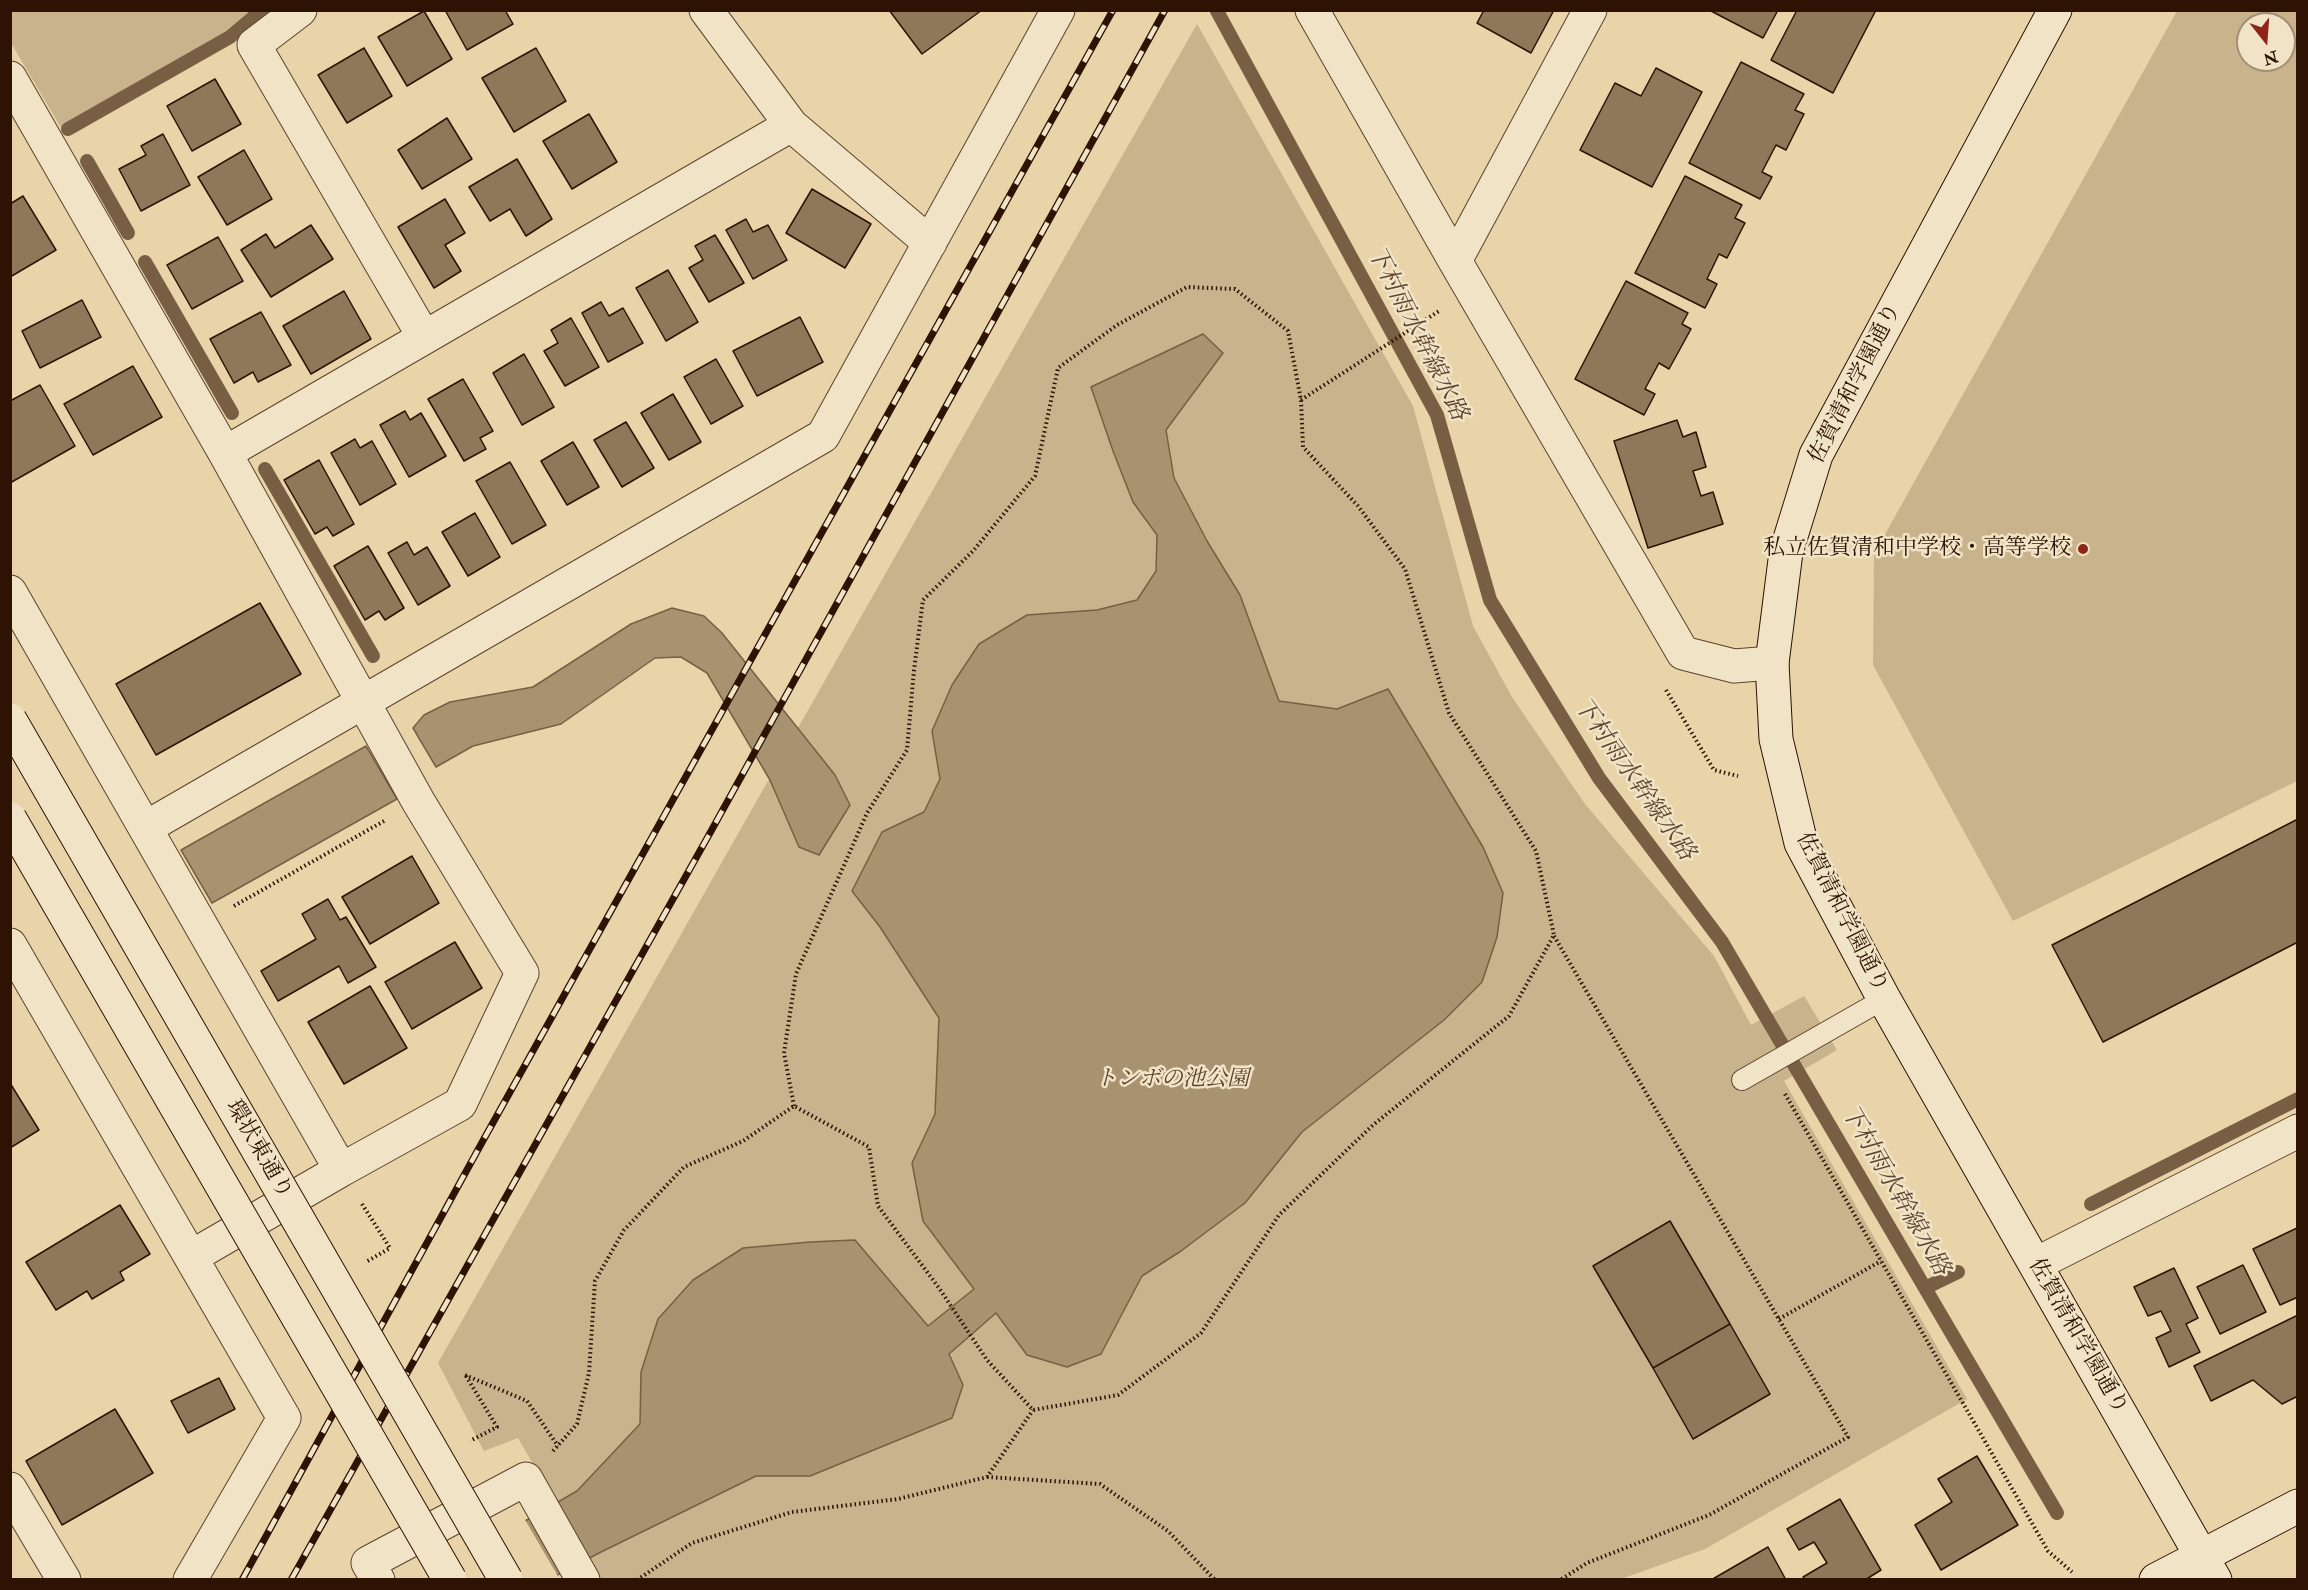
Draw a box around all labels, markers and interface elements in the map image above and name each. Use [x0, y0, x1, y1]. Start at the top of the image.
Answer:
north arrow [2236, 12, 2296, 72]
text: N [2261, 46, 2280, 69]
water label: 下村雨水幹線水路 [1360, 242, 1472, 426]
street label: 佐賀清和学園通り [1804, 300, 1908, 468]
place label: 私立佐賀清和中学校・高等学校 [1763, 536, 2071, 562]
marker: 私立佐賀清和中学校・高等学校 [2076, 542, 2090, 556]
water label: 下村雨水幹線水路 [1566, 693, 1700, 867]
street label: 佐賀清和学園通り [1789, 829, 1893, 997]
park label: トンボの池公園 [1095, 1067, 1249, 1093]
street label: 環状東通り [219, 1096, 297, 1204]
water label: 下村雨水幹線水路 [1834, 1101, 1954, 1281]
street label: 佐賀清和学園通り [2022, 1254, 2132, 1420]

